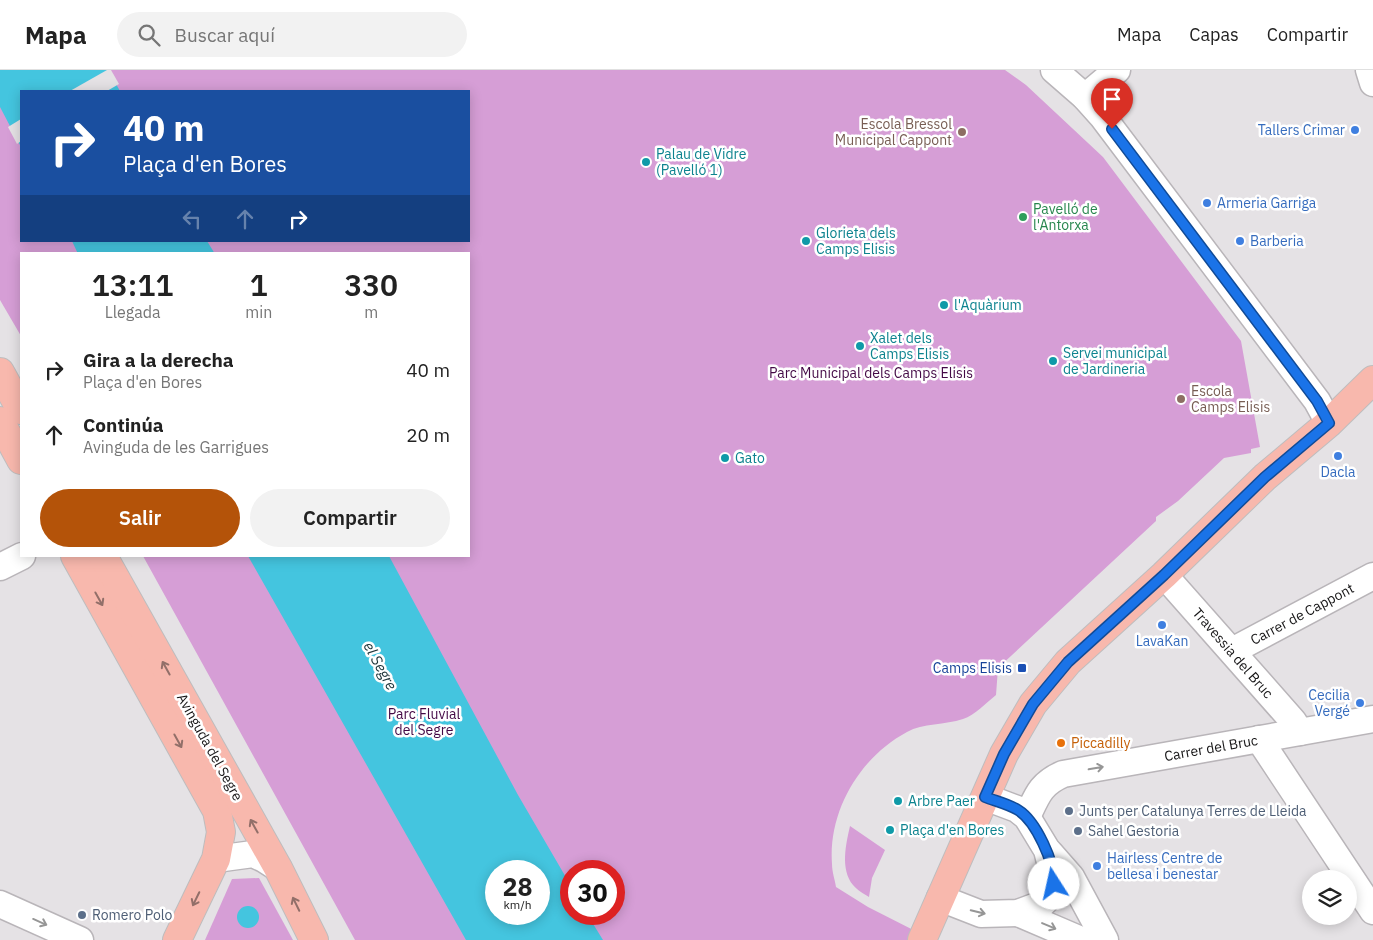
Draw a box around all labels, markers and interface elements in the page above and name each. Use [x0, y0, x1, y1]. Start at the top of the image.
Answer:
search box [117, 12, 467, 57]
text: Mapa [25, 19, 87, 51]
icon: search [135, 21, 163, 49]
text: Buscar aquí [175, 23, 275, 47]
text: Mapa [1117, 23, 1161, 46]
text: Capas [1189, 23, 1239, 46]
text: Compartir [1267, 23, 1348, 46]
pin [1091, 78, 1133, 129]
icon: arrive [1098, 85, 1126, 113]
text: 40 m [123, 105, 205, 151]
icon: right [40, 110, 105, 175]
place label: Escola Bressol Municipal Cappont [835, 115, 952, 149]
place label: Tallers Crimar [1258, 121, 1345, 139]
marker: Tallers Crimar [1349, 124, 1361, 136]
marker: Escola Bressol Municipal Cappont [956, 126, 968, 138]
place label: Palau de Vidre (Pavelló 1) [656, 145, 747, 179]
text: Plaça d'en Bores [123, 149, 287, 178]
marker: Palau de Vidre (Pavelló 1) [640, 156, 652, 168]
place label: Armeria Garriga [1217, 194, 1317, 212]
marker: Armeria Garriga [1201, 197, 1213, 209]
place label: Pavelló de l'Antorxa [1033, 200, 1098, 234]
icon: left [178, 205, 206, 233]
icon: ahead [231, 205, 259, 233]
icon: right [284, 205, 312, 233]
marker: Pavelló de l'Antorxa [1017, 211, 1029, 223]
place label: Glorieta dels Camps Elisis [816, 224, 896, 258]
place label: Barberia [1250, 232, 1304, 250]
marker: Glorieta dels Camps Elisis [800, 235, 812, 247]
marker: Barberia [1234, 235, 1246, 247]
text: 13:11 [92, 265, 173, 304]
text: 1 [250, 265, 268, 304]
text: 330 [344, 265, 398, 304]
place label: l'Aquàrium [954, 296, 1022, 314]
marker: l'Aquàrium [938, 299, 950, 311]
text: Llegada [105, 302, 161, 322]
text: min [245, 302, 272, 322]
text: m [364, 302, 378, 322]
place label: Xalet dels Camps Elisis [870, 329, 949, 363]
marker: Xalet dels Camps Elisis [854, 340, 866, 352]
place label: Servei municipal de Jardineria [1063, 344, 1167, 378]
text: Gira a la derecha [83, 348, 234, 372]
marker: Servei municipal de Jardineria [1047, 355, 1059, 367]
icon: right [40, 356, 68, 384]
text: 40 m [406, 358, 450, 382]
park label: Parc Municipal dels Camps Elisis [769, 364, 973, 382]
text: Plaça d'en Bores [83, 372, 202, 392]
place label: Escola Camps Elisis [1191, 382, 1270, 416]
marker: Escola Camps Elisis [1175, 393, 1187, 405]
text: Continúa [83, 413, 164, 437]
icon: ahead [40, 421, 68, 449]
text: 20 m [406, 423, 450, 447]
text: Avinguda de les Garrigues [83, 437, 269, 457]
place label: Gato [735, 449, 765, 467]
marker: Dacla [1332, 450, 1344, 462]
marker: Gato [719, 452, 731, 464]
place label: Dacla [1320, 463, 1356, 481]
button: Salir [40, 489, 240, 547]
button: Compartir [250, 489, 450, 547]
street label: Carrer de Cappont [1247, 579, 1357, 649]
one-way arrow [94, 591, 104, 605]
street label: Travessia del Bruc [1189, 604, 1277, 702]
marker: LavaKan [1156, 619, 1168, 631]
place label: LavaKan [1136, 632, 1188, 650]
water label: el Segre [359, 638, 402, 693]
place label: Camps Elisis [933, 659, 1012, 677]
one-way arrow [161, 661, 171, 676]
marker: Camps Elisis [1016, 662, 1028, 674]
place label: Cecilia Vergé [1308, 686, 1351, 720]
street label: Avinguda del Segre [173, 690, 247, 804]
marker: Cecilia Vergé [1354, 697, 1366, 709]
park label: Parc Fluvial del Segre [388, 705, 460, 739]
street label: Carrer del Bruc [1163, 731, 1259, 765]
one-way arrow [173, 733, 183, 748]
place label: Piccadilly [1071, 734, 1130, 752]
marker: Piccadilly [1055, 737, 1067, 749]
one-way arrow [1088, 762, 1104, 772]
place label: Arbre Paer [908, 792, 975, 810]
marker: Arbre Paer [892, 795, 904, 807]
place label: Junts per Catalunya Terres de Lleida [1079, 802, 1307, 820]
marker: Junts per Catalunya Terres de Lleida [1063, 805, 1075, 817]
one-way arrow [249, 818, 259, 833]
place label: Plaça d'en Bores [900, 821, 1004, 839]
place label: Sahel Gestoria [1088, 822, 1180, 840]
marker: Plaça d'en Bores [884, 824, 896, 836]
marker: Sahel Gestoria [1072, 825, 1084, 837]
place label: Hairless Centre de bellesa i benestar [1107, 849, 1223, 883]
position arrow [1027, 857, 1079, 909]
speed limit sign: 30 [560, 860, 625, 925]
marker: Hairless Centre de bellesa i benestar [1091, 860, 1103, 872]
text: 28 [502, 870, 533, 903]
map controls [1302, 870, 1357, 925]
button: layers [1302, 870, 1357, 925]
one-way arrow [191, 892, 201, 907]
one-way arrow [291, 897, 300, 912]
text: km/h [503, 897, 532, 912]
place label: Romero Polo [92, 906, 173, 924]
one-way arrow [970, 907, 986, 917]
marker: Romero Polo [76, 909, 88, 921]
one-way arrow [32, 918, 47, 928]
one-way arrow [1042, 923, 1057, 932]

